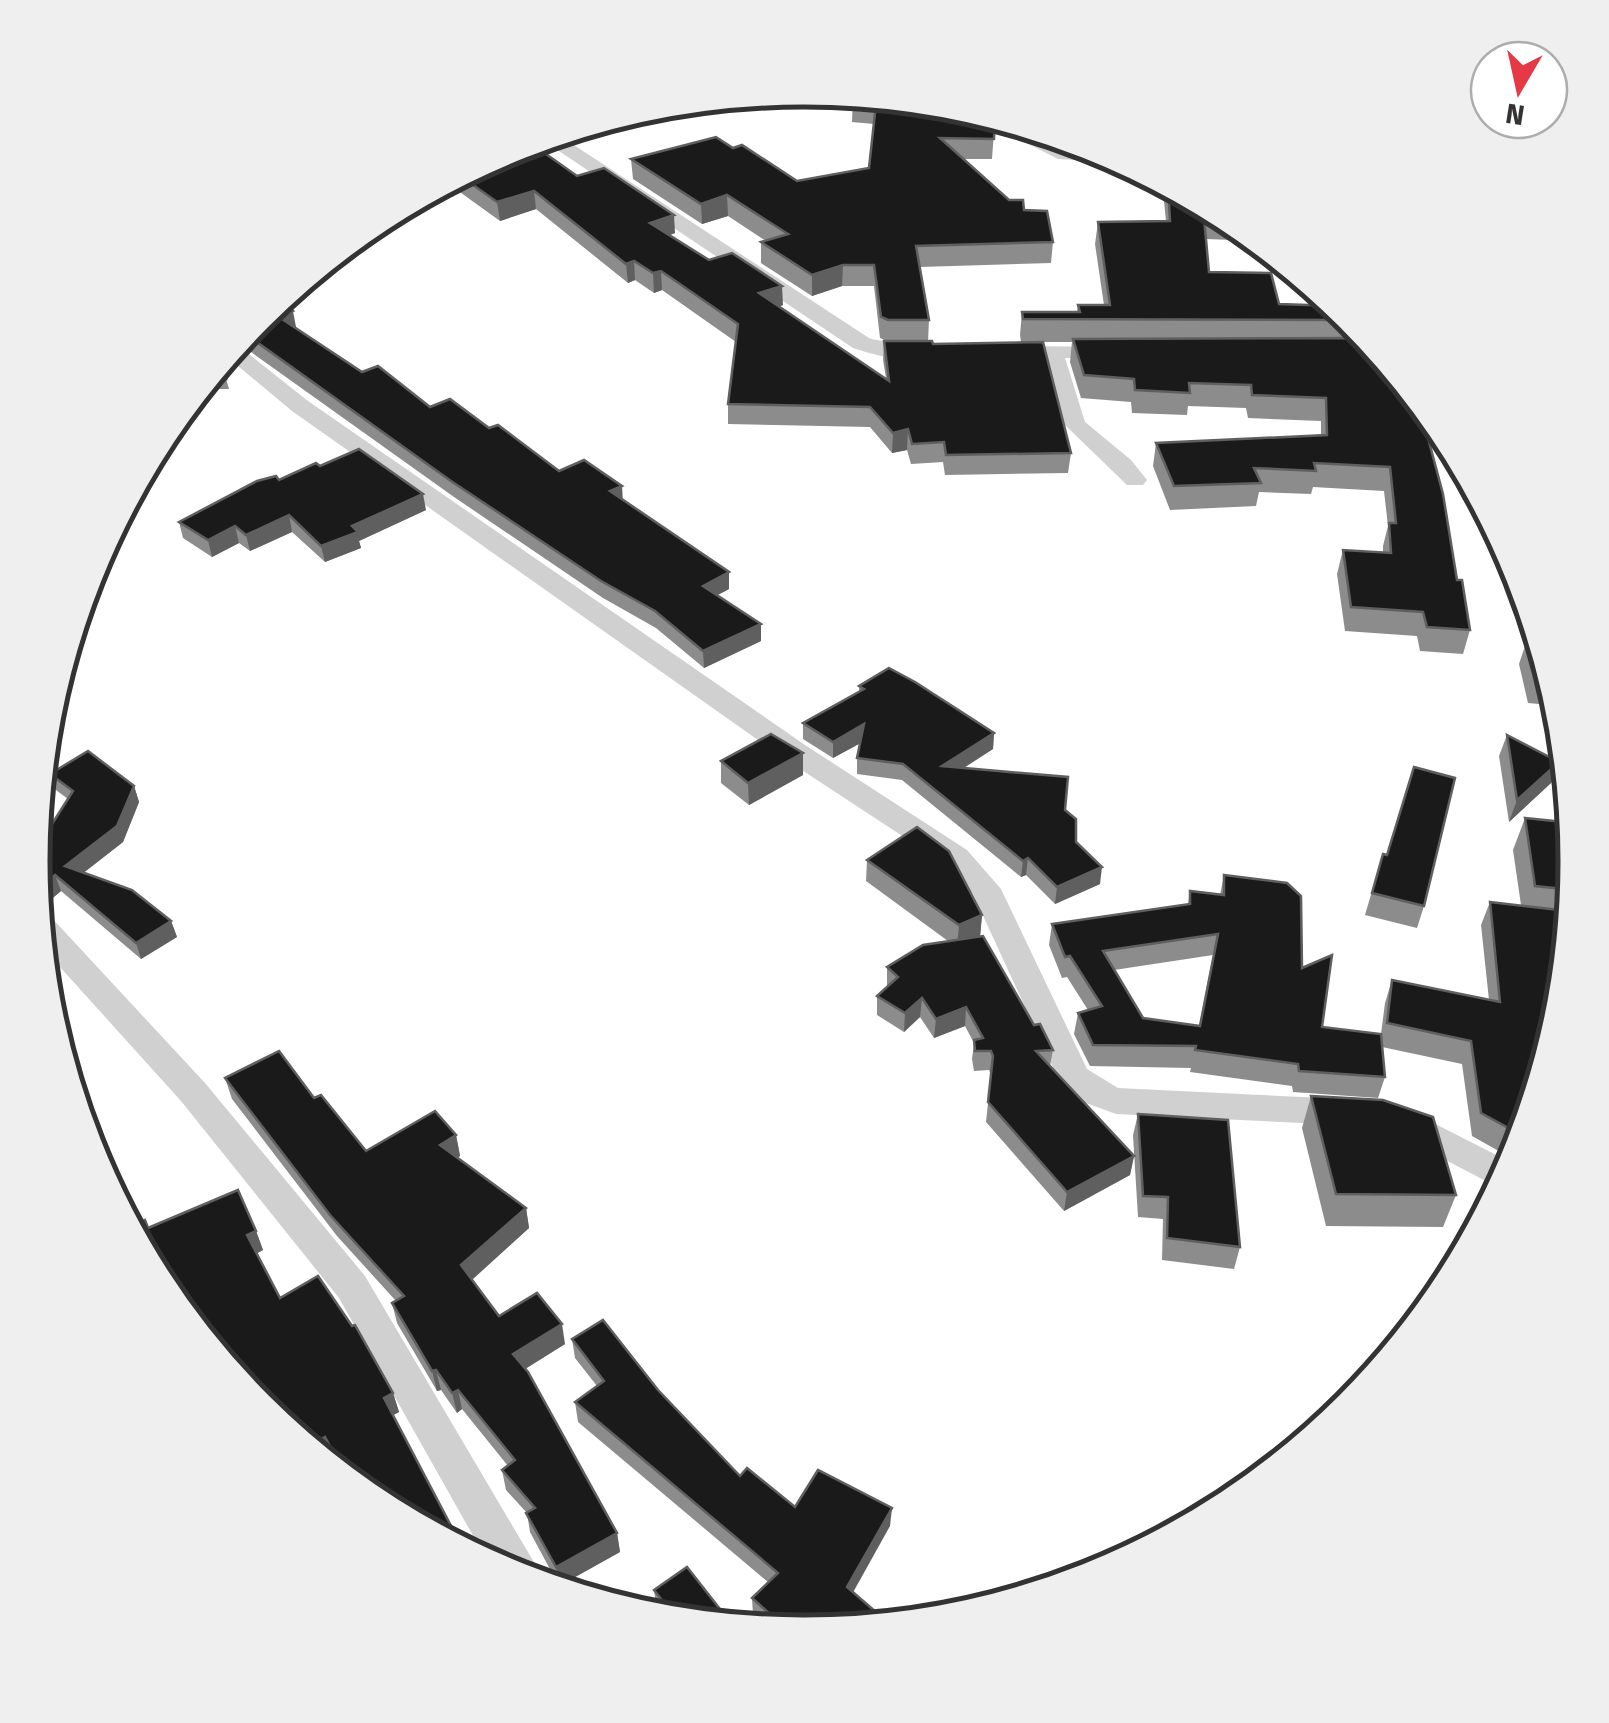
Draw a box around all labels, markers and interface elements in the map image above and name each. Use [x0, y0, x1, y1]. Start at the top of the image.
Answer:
north arrow [1469, 40, 1569, 140]
text: N [1503, 96, 1527, 132]

